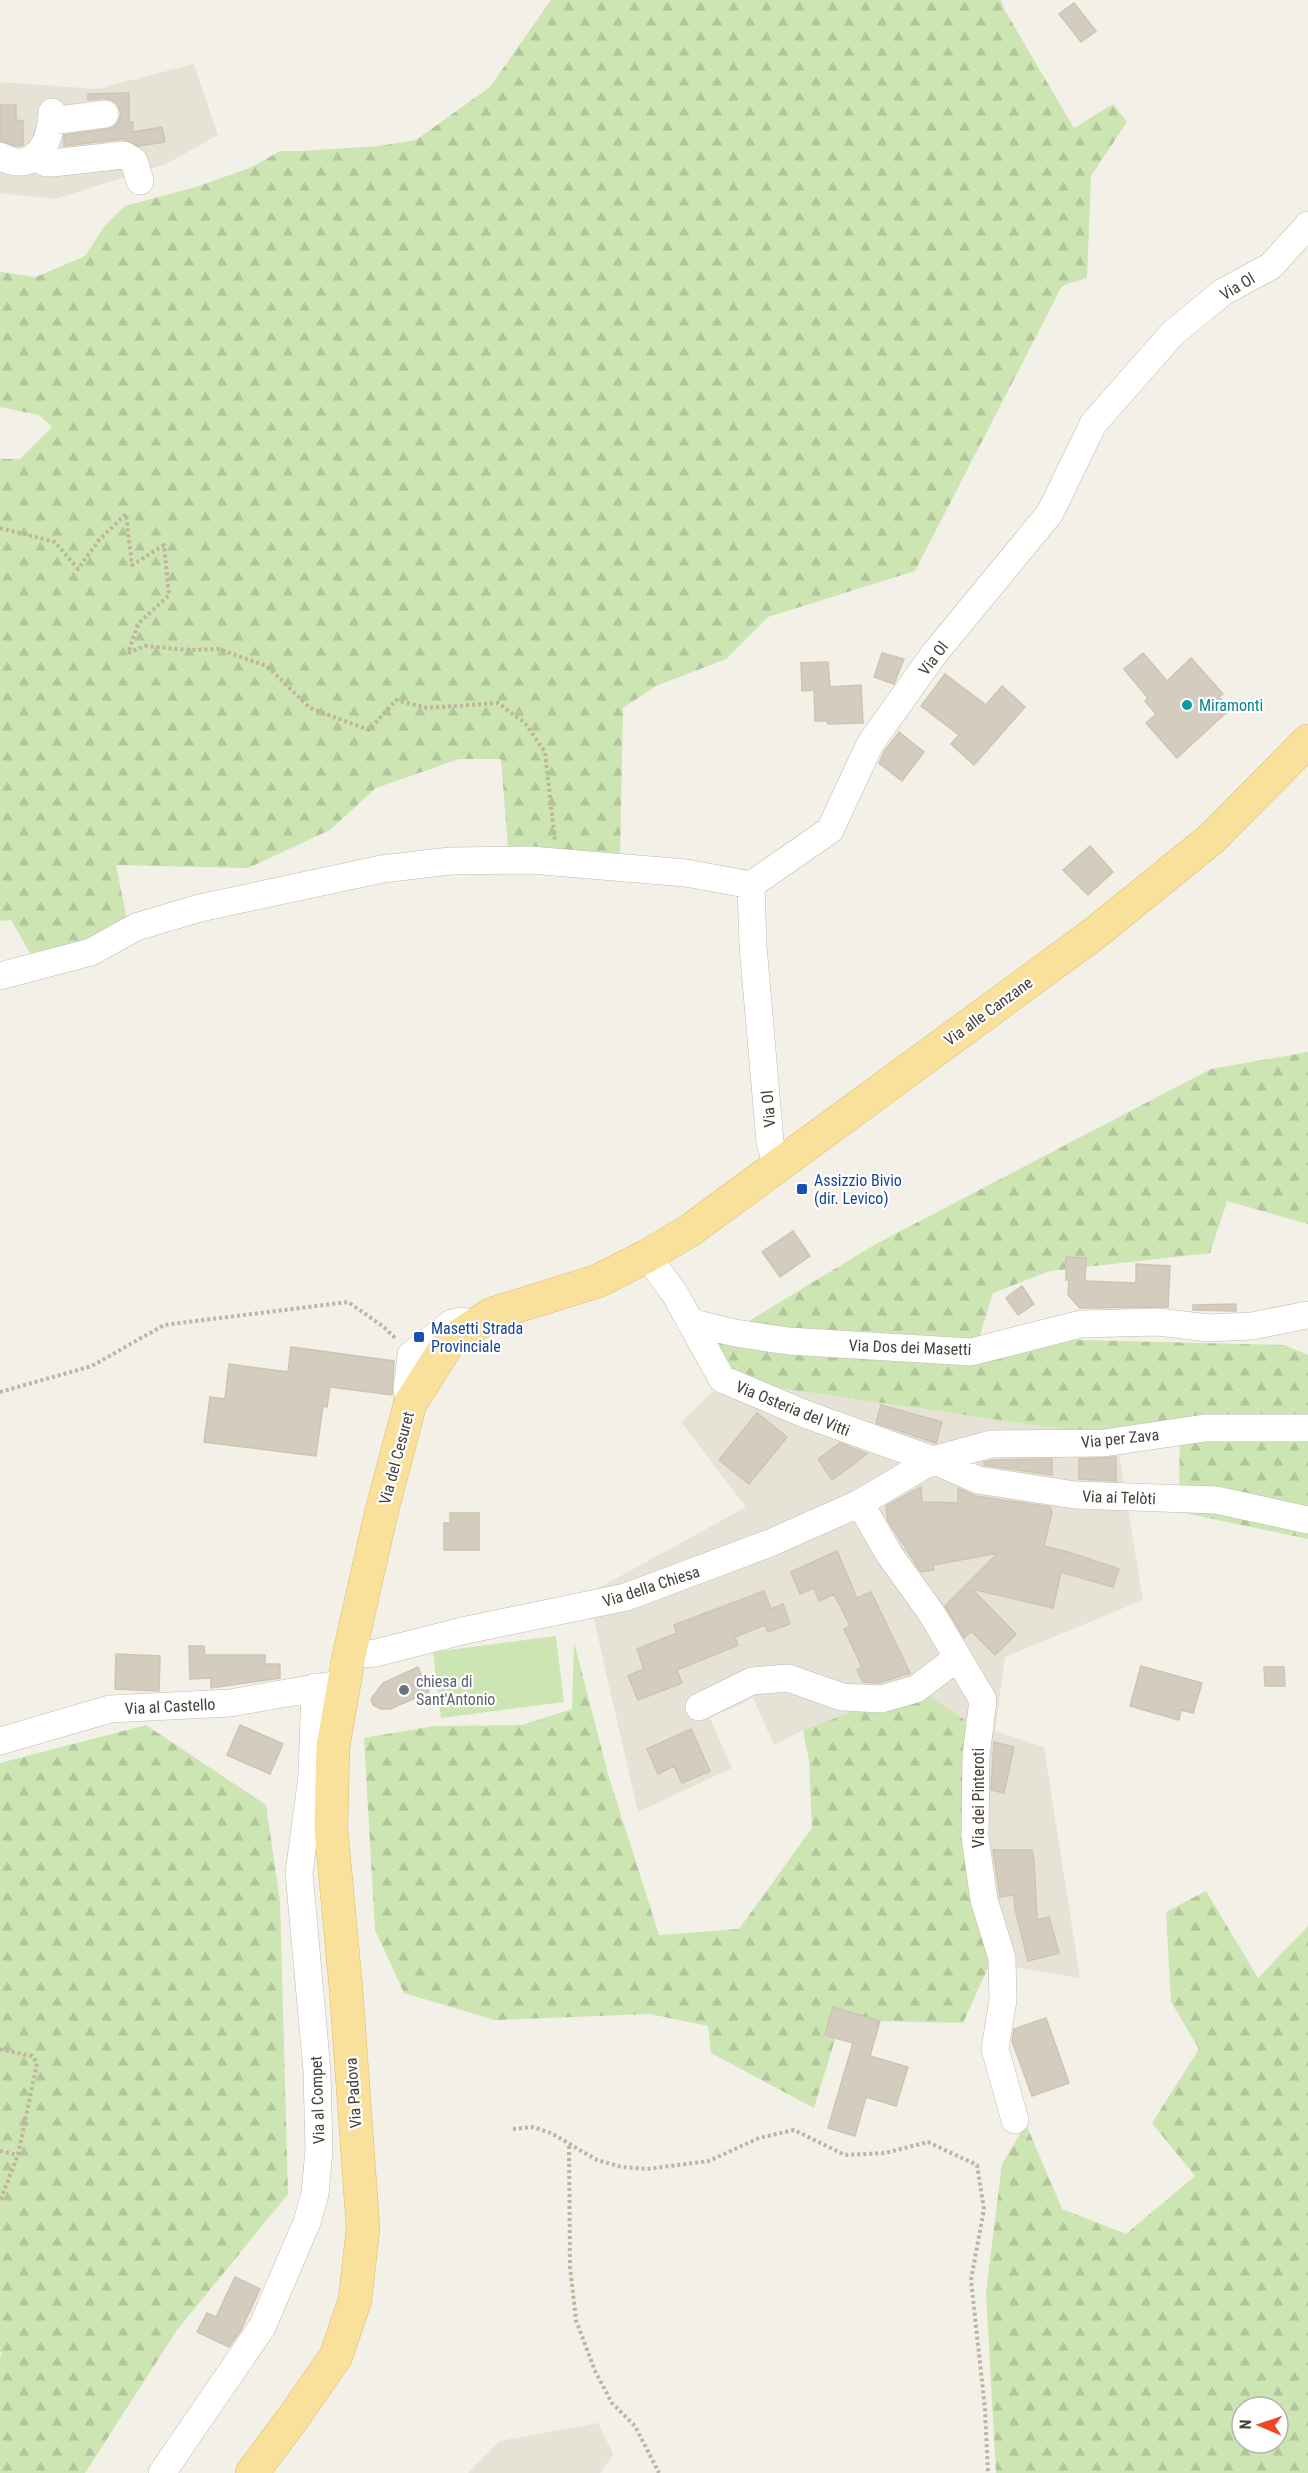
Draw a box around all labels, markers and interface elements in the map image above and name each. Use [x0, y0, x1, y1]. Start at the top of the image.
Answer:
street label: Via Ol [1216, 269, 1258, 304]
street label: Via Ol [915, 638, 952, 679]
place label: Miramonti [1199, 696, 1263, 715]
marker: Miramonti [1180, 698, 1194, 712]
street label: Via alle Canzane [940, 973, 1036, 1050]
street label: Via Ol [757, 1090, 780, 1128]
place label: Assizzio Bivio (dir. Levico) [814, 1171, 902, 1208]
marker: Assizzio Bivio (dir. Levico) [795, 1182, 809, 1196]
place label: Masetti Strada Provinciale [431, 1319, 523, 1356]
marker: Masetti Strada Provinciale [412, 1330, 426, 1344]
street label: Via Dos dei Masetti [848, 1336, 972, 1359]
street label: Via Osteria del Vitti [733, 1377, 853, 1440]
street label: Via del Cesuret [375, 1409, 418, 1507]
street label: Via per Zava [1080, 1425, 1160, 1452]
street label: Via ai Telòti [1082, 1487, 1156, 1508]
street label: Via della Chiesa [600, 1562, 702, 1611]
place label: chiesa di Sant'Antonio [416, 1672, 495, 1709]
marker: chiesa di Sant'Antonio [397, 1683, 411, 1697]
street label: Via al Castello [124, 1695, 216, 1718]
street label: Via dei Pinteroti [969, 1748, 988, 1848]
street label: Via al Compet [306, 2055, 329, 2144]
street label: Via Padova [342, 2057, 365, 2129]
north arrow [1230, 2395, 1290, 2455]
text: N [1236, 2419, 1255, 2430]

